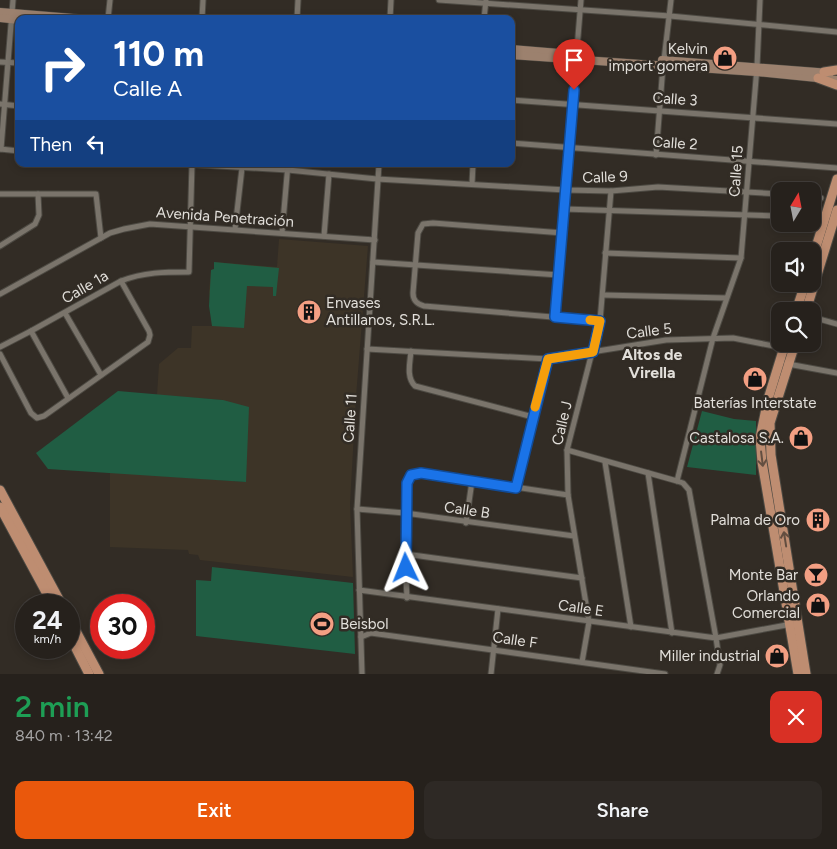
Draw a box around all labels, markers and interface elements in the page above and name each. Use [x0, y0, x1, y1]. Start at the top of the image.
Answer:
text: 110 m [113, 33, 204, 75]
icon: right [30, 35, 95, 100]
pin [553, 39, 595, 90]
place label: Kelvin import gomera [609, 40, 708, 75]
shop icon: Kelvin import gomera [712, 45, 738, 71]
icon: arrive [560, 46, 588, 74]
text: Calle A [113, 75, 182, 102]
street label: Calle 3 [652, 88, 698, 110]
icon: left [82, 130, 110, 158]
street label: Calle 2 [652, 132, 698, 154]
text: Then [30, 133, 72, 156]
street label: Calle 15 [725, 145, 747, 197]
street label: Calle 9 [582, 167, 628, 187]
north arrow [771, 182, 821, 232]
map controls [771, 182, 821, 352]
street label: Avenida Penetración [155, 203, 295, 231]
button: sound [771, 242, 821, 292]
street label: Calle 1a [58, 267, 112, 307]
place label: Envases Antillanos, S.R.L. [326, 294, 435, 329]
building icon: Envases Antillanos, S.R.L. [296, 299, 322, 325]
button: search [771, 302, 821, 352]
street label: Calle 5 [625, 319, 673, 343]
district label: Altos de Virella [622, 345, 682, 382]
shop icon: Baterías Interstate [742, 366, 768, 392]
street label: Calle 11 [339, 393, 361, 443]
place label: Baterías Interstate [694, 394, 816, 412]
street label: Calle J [548, 399, 576, 447]
shop icon: Castalosa S.A. [788, 425, 814, 451]
place label: Castalosa S.A. [689, 429, 784, 447]
one-way arrow [757, 451, 767, 467]
street label: Calle B [443, 498, 491, 522]
building icon: Palma de Oro [805, 507, 831, 533]
place label: Palma de Oro [710, 511, 800, 529]
one-way arrow [780, 532, 790, 548]
position arrow [379, 541, 431, 593]
bar icon: Monte Bar [803, 562, 829, 588]
place label: Monte Bar [729, 566, 798, 584]
place label: Orlando Comercial [732, 587, 800, 622]
shop icon: Orlando Comercial [805, 592, 831, 618]
speed limit sign: 30 [90, 594, 155, 659]
street label: Calle E [557, 596, 605, 620]
text: 24 [32, 605, 63, 635]
sports icon: Beisbol [309, 611, 335, 637]
place label: Beisbol [340, 615, 389, 633]
street label: Calle F [491, 628, 539, 652]
text: km/h [34, 632, 61, 646]
shop icon: Miller industrial [764, 643, 790, 669]
place label: Miller industrial [659, 647, 760, 665]
text: 2 min [15, 688, 90, 725]
button: close [770, 691, 822, 743]
text: 840 m · 13:42 [15, 726, 113, 745]
button: Exit [15, 781, 414, 839]
button: Share [424, 781, 822, 839]

